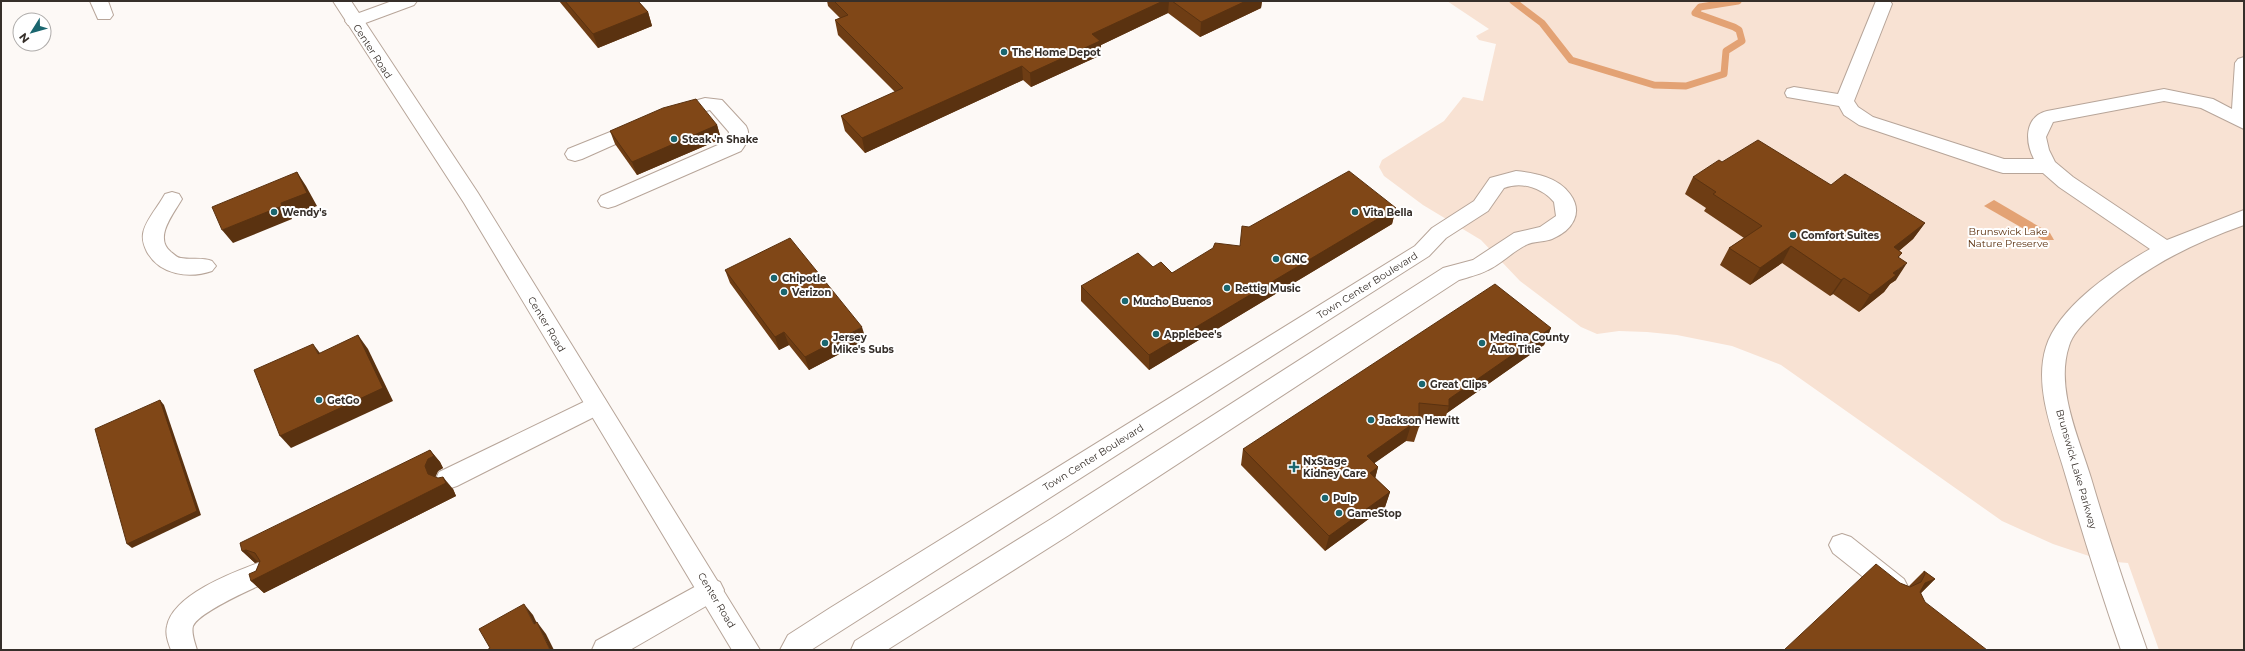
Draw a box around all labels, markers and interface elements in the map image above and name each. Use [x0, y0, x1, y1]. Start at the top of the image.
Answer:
north arrow [12, 12, 52, 52]
street label: Center Road [350, 22, 395, 81]
text: N [16, 30, 32, 46]
place label: The Home Depot [1012, 46, 1102, 59]
marker: The Home Depot [999, 47, 1009, 57]
place label: Steak 'n Shake [682, 133, 758, 146]
marker: Steak 'n Shake [669, 134, 679, 144]
place label: Wendy's [282, 206, 328, 219]
place label: Vita Bella [1362, 206, 1413, 219]
marker: Wendy's [269, 207, 279, 217]
marker: Vita Bella [1350, 207, 1360, 217]
park label: Brunswick Lake Nature Preserve [1968, 225, 2048, 250]
place label: Comfort Suites [1801, 229, 1880, 242]
marker: Comfort Suites [1788, 230, 1798, 240]
street label: Town Center Boulevard [1314, 249, 1420, 322]
place label: GNC [1284, 253, 1308, 266]
marker: GNC [1271, 254, 1281, 264]
place label: Chipotle [782, 272, 826, 285]
marker: Chipotle [769, 273, 779, 283]
place label: Rettig Music [1235, 282, 1301, 295]
marker: Rettig Music [1222, 283, 1232, 293]
place label: Verizon [791, 286, 831, 299]
marker: Verizon [779, 287, 789, 297]
street label: Center Road [525, 294, 568, 354]
place label: Mucho Buenos [1133, 295, 1212, 308]
marker: Mucho Buenos [1120, 296, 1130, 306]
place label: Applebee's [1163, 328, 1222, 341]
marker: Applebee's [1151, 329, 1161, 339]
place label: Jersey Mike's Subs [832, 331, 895, 356]
place label: Medina County Auto Title [1489, 331, 1570, 356]
marker: Jersey Mike's Subs [820, 338, 830, 348]
marker: Medina County Auto Title [1477, 338, 1487, 348]
place label: Great Clips [1430, 378, 1488, 391]
marker: Great Clips [1417, 379, 1427, 389]
place label: GetGo [327, 394, 360, 407]
marker: GetGo [314, 395, 324, 405]
street label: Brunswick Lake Parkway [2053, 408, 2100, 531]
place label: Jackson Hewitt [1378, 414, 1460, 427]
marker: Jackson Hewitt [1366, 415, 1376, 425]
street label: Town Center Boulevard [1040, 421, 1146, 494]
place label: NxStage Kidney Care [1303, 455, 1366, 480]
marker: NxStage Kidney Care [1288, 461, 1300, 473]
place label: Pulp [1333, 492, 1357, 505]
marker: Pulp [1320, 493, 1330, 503]
place label: GameStop [1347, 507, 1402, 520]
marker: GameStop [1334, 508, 1344, 518]
street label: Center Road [695, 570, 738, 630]

